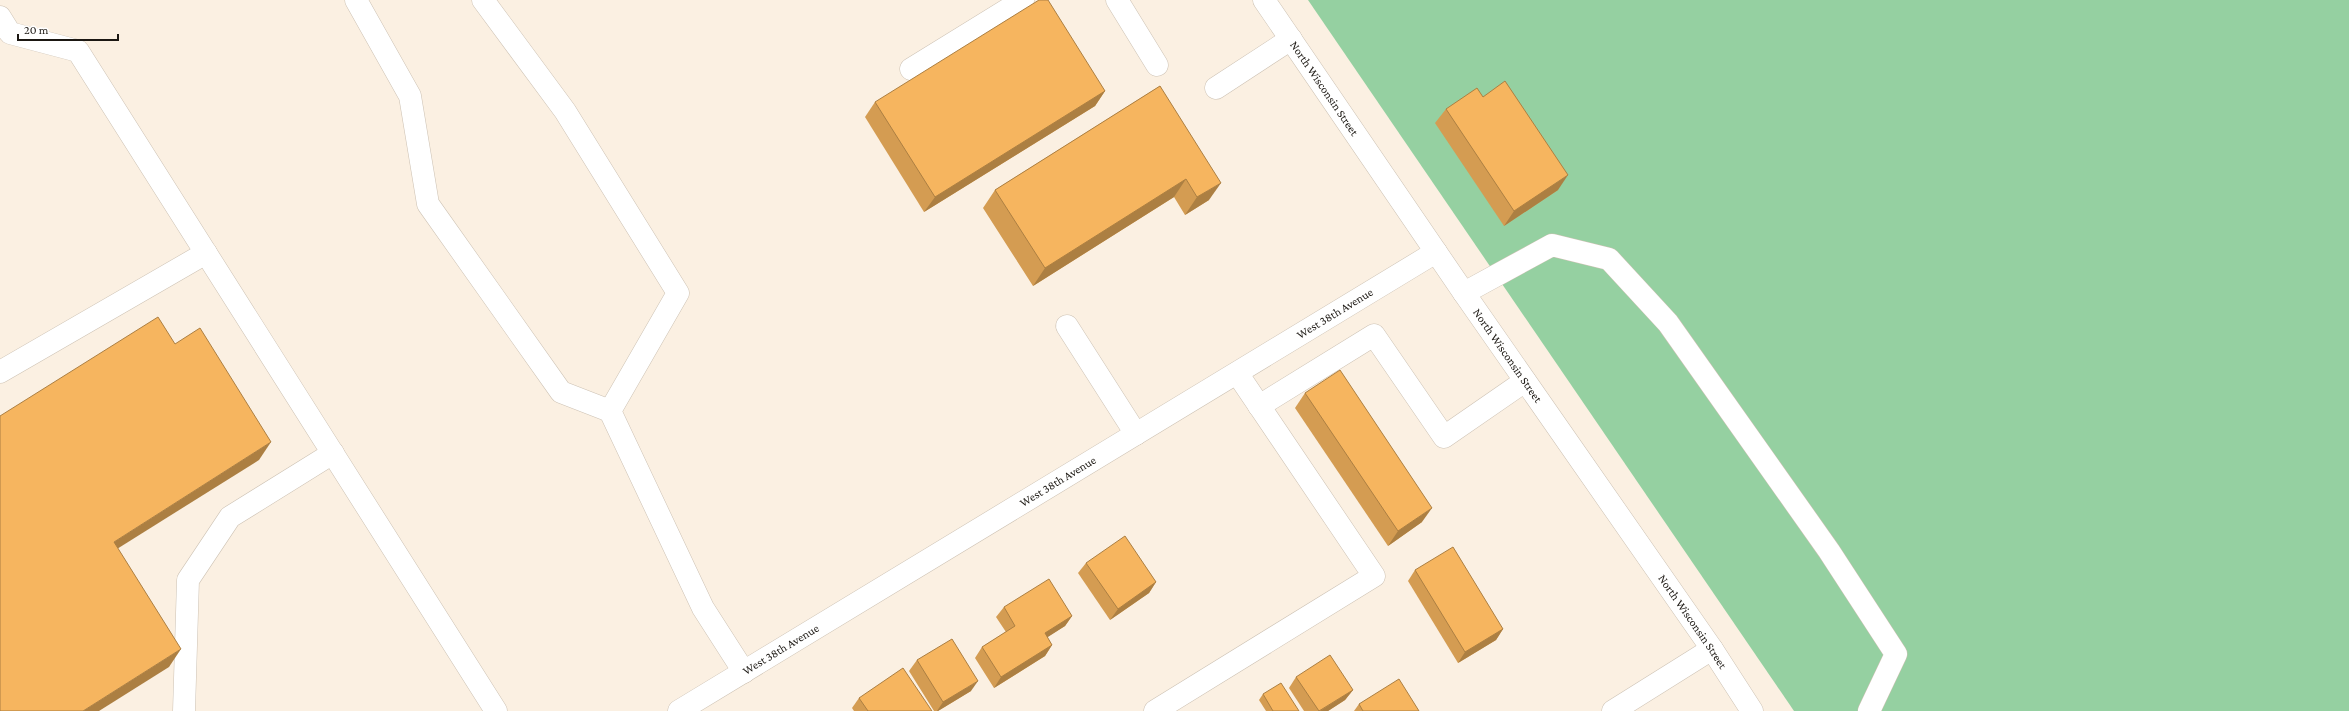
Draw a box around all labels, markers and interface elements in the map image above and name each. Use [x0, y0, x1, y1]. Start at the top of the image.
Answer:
scale bar [18, 16, 118, 42]
text: 20 m [24, 23, 49, 37]
street label: North Wisconsin Street [1287, 38, 1362, 139]
street label: West 38th Avenue [1294, 285, 1376, 342]
street label: North Wisconsin Street [1470, 306, 1546, 406]
street label: West 38th Avenue [1017, 453, 1099, 510]
street label: North Wisconsin Street [1655, 572, 1730, 672]
street label: West 38th Avenue [740, 621, 822, 678]

